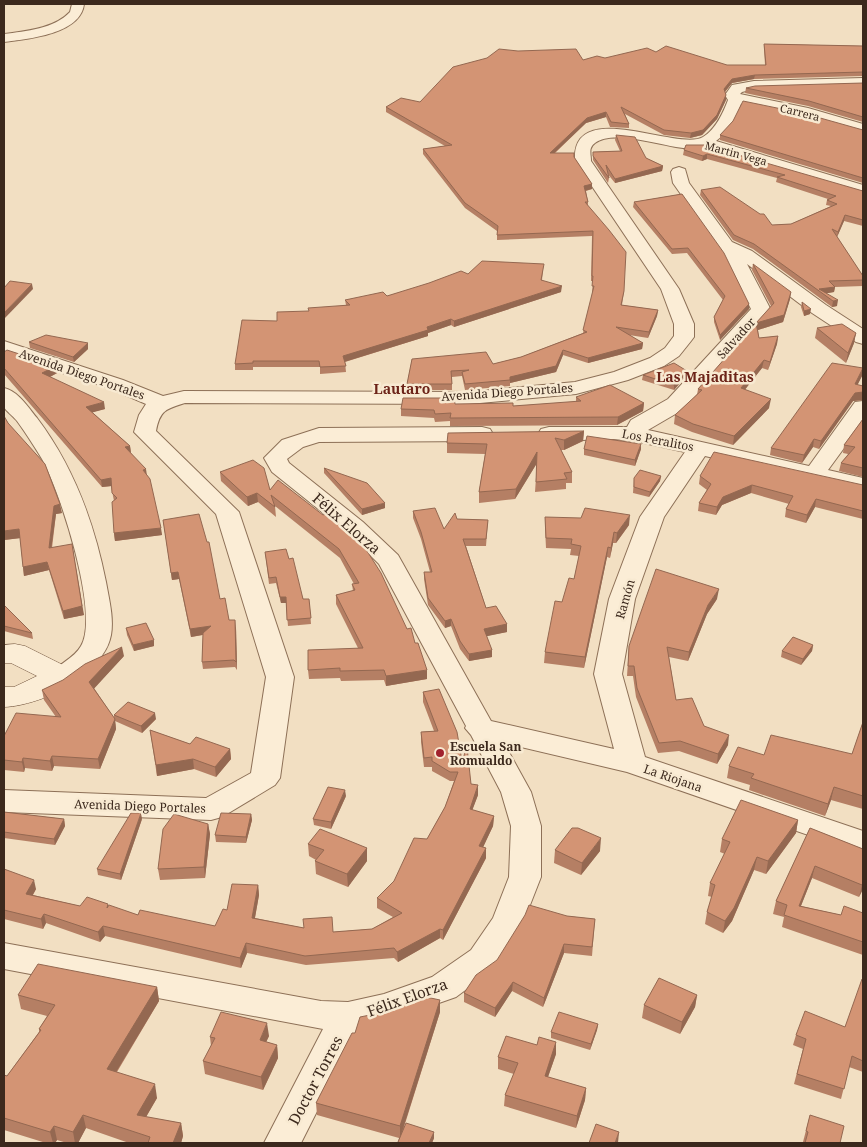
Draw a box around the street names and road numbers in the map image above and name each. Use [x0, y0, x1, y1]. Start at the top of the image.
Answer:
street label: Carrera [779, 100, 821, 124]
street label: Martin Vega [703, 137, 769, 169]
street label: Salvador [713, 313, 759, 363]
street label: Avenida Diego Portales [17, 345, 147, 403]
street label: Avenida Diego Portales [441, 379, 573, 405]
street label: Los Peralitos [621, 425, 695, 455]
street label: Félix Elorza [309, 488, 385, 558]
street label: Ramón [611, 577, 639, 621]
street label: La Riojana [641, 760, 705, 796]
street label: Avenida Diego Portales [74, 795, 206, 817]
street label: Félix Elorza [364, 973, 450, 1021]
street label: Doctor Torres [283, 1032, 347, 1128]

